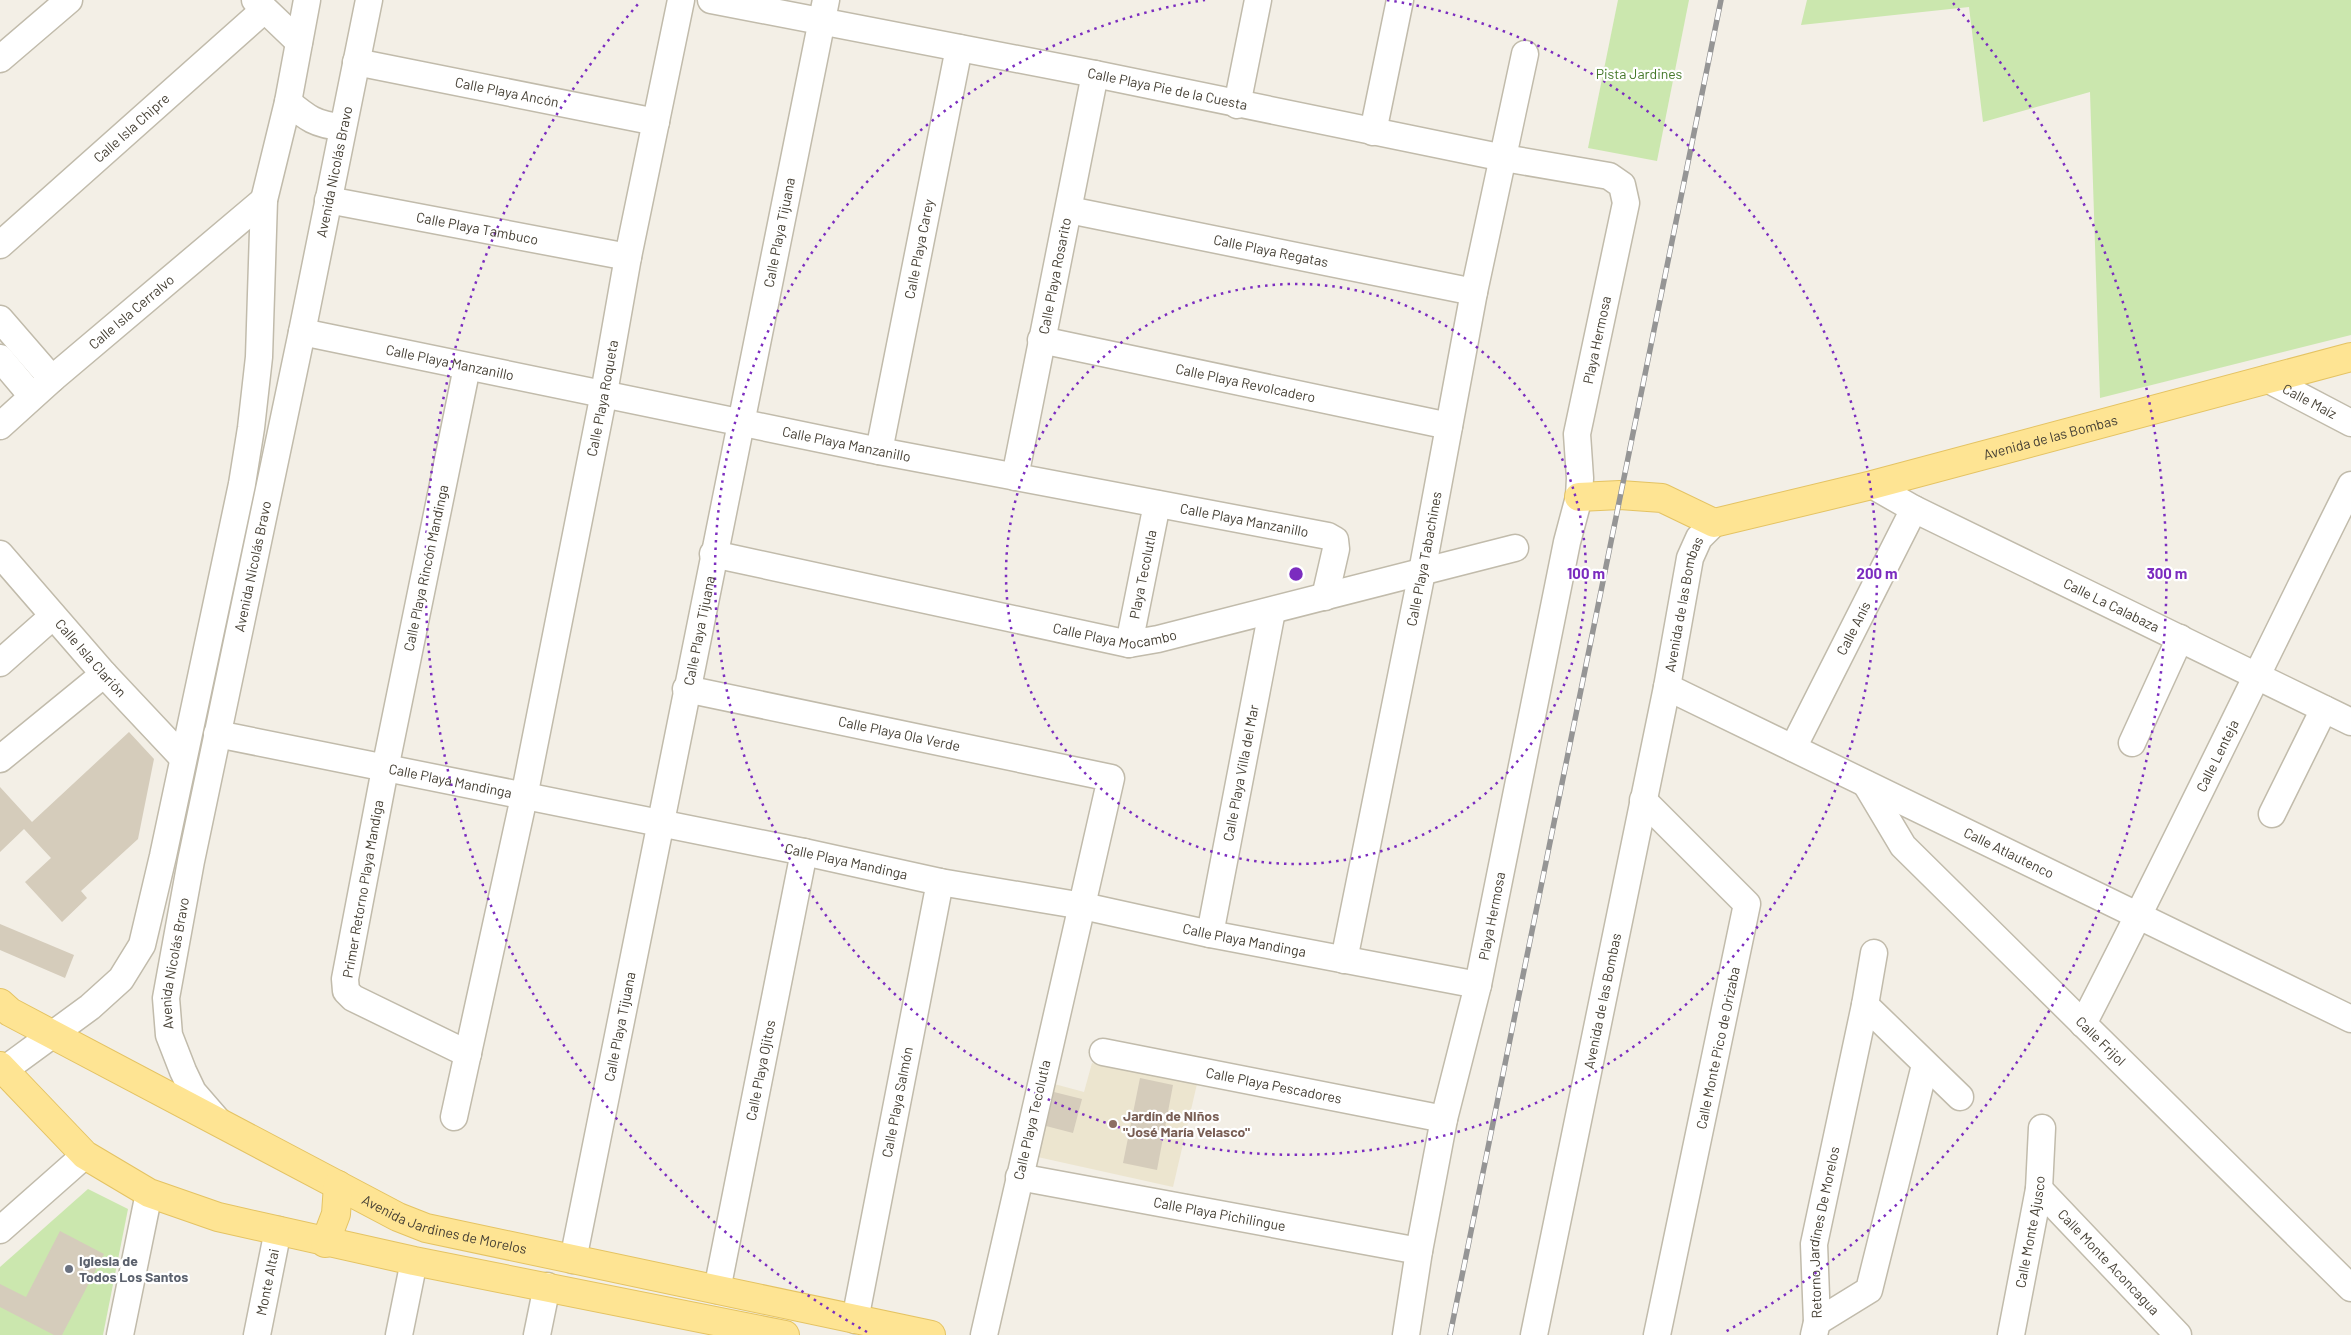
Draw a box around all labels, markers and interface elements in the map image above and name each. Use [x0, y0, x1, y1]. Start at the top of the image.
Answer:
street label: Calle Playa Pie de la Cuesta [1086, 64, 1249, 113]
park label: Pista Jardines [1596, 65, 1683, 82]
street label: Calle Playa Ancón [454, 73, 560, 110]
street label: Calle Isla Chipre [90, 89, 173, 166]
street label: Avenida Nicolás Bravo [312, 104, 355, 239]
street label: Calle Playa Tijuana [760, 176, 798, 289]
street label: Calle Playa Carey [900, 197, 937, 300]
street label: Calle Playa Tambuco [415, 208, 540, 248]
street label: Calle Playa Rosarito [1035, 216, 1074, 336]
street label: Calle Playa Regatas [1212, 230, 1330, 270]
street label: Calle Isla Cerralvo [85, 271, 177, 352]
street label: Playa Hermosa [1579, 294, 1614, 385]
street label: Calle Playa Roqueta [583, 339, 621, 458]
street label: Calle Playa Manzanillo [384, 341, 516, 384]
street label: Calle Playa Revolcadero [1174, 360, 1317, 406]
street label: Calle Maíz [2280, 380, 2340, 422]
street label: Avenida de las Bombas [1981, 411, 2119, 463]
street label: Calle Playa Manzanillo [781, 422, 912, 465]
street label: Calle Playa Rincón Mandinga [400, 483, 451, 653]
street label: Calle Playa Tabachines [1402, 490, 1445, 628]
street label: Avenida Nicolás Bravo [230, 499, 274, 633]
street label: Calle Playa Manzanillo [1179, 499, 1310, 540]
street label: Playa Tecolutla [1125, 528, 1160, 620]
street label: Avenida de las Bombas [1661, 534, 1707, 673]
text: 100 m [1567, 564, 1605, 582]
text: 200 m [1856, 564, 1898, 582]
text: 300 m [2147, 564, 2187, 582]
centre of rings [1287, 565, 1305, 583]
street label: Calle Playa Tijuana [680, 574, 718, 687]
street label: Calle La Calabaza [2061, 574, 2162, 635]
street label: Calle Anís [1832, 598, 1874, 658]
street label: Calle Isla Clarión [52, 615, 130, 700]
street label: Calle Playa Mocambo [1051, 619, 1178, 652]
street label: Calle Playa Villa del Mar [1219, 703, 1262, 843]
street label: Calle Playa Ola Verde [837, 712, 962, 754]
street label: Calle Lenteja [2192, 717, 2242, 794]
street label: Calle Playa Mandinga [387, 760, 514, 801]
street label: Primer Retorno Playa Mandiga [338, 799, 387, 979]
street label: Calle Atlautenco [1961, 823, 2057, 882]
street label: Calle Playa Mandinga [783, 839, 909, 883]
street label: Playa Hermosa [1475, 870, 1508, 961]
street label: Avenida Nicolás Bravo [157, 896, 192, 1030]
street label: Calle Playa Mandinga [1181, 919, 1308, 960]
street label: Avenida de las Bombas [1580, 931, 1624, 1070]
street label: Calle Monte Pico de Orizaba [1692, 965, 1743, 1131]
street label: Calle Playa Tijuana [600, 970, 639, 1083]
street label: Calle Frijol [2073, 1013, 2130, 1069]
street label: Calle Playa Ojitos [742, 1018, 778, 1122]
street label: Calle Playa Salmón [878, 1045, 916, 1159]
street label: Calle Playa Tecolutla [1009, 1058, 1054, 1182]
street label: Calle Playa Pescadores [1204, 1063, 1344, 1107]
place label: Jardín de Niños "José María Velasco" [1123, 1107, 1250, 1140]
marker: Jardín de Niños "José María Velasco" [1107, 1118, 1119, 1130]
street label: Retorno Jardines De Morelos [1805, 1144, 1843, 1319]
street label: Calle Monte Ajusco [2011, 1175, 2048, 1289]
street label: Avenida Jardines de Morelos [359, 1191, 529, 1257]
street label: Calle Playa Pichilingue [1152, 1193, 1287, 1234]
street label: Calle Monte Aconcagua [2055, 1205, 2163, 1318]
street label: Monte Altai [252, 1247, 282, 1317]
place label: Iglesia de Todos Los Santos [79, 1252, 188, 1285]
marker: Iglesia de Todos Los Santos [63, 1263, 75, 1275]

